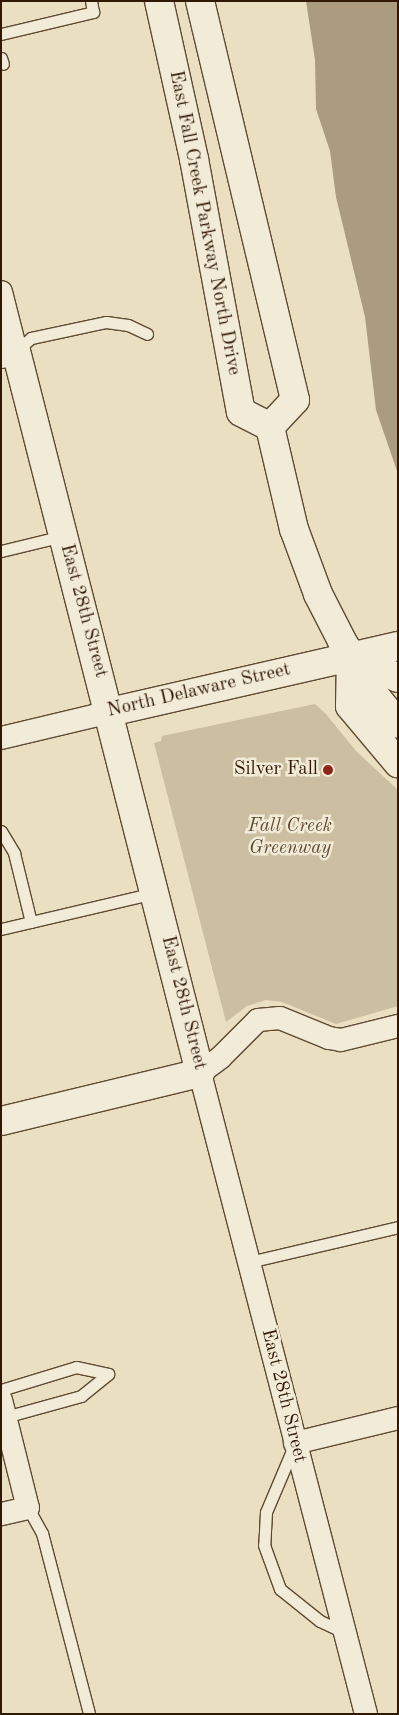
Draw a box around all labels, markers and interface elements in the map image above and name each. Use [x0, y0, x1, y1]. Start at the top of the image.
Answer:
street label: East Fall Creek Parkway North Drive [163, 69, 245, 377]
street label: East 28th Street [54, 542, 112, 680]
street label: North Delaware Street [105, 659, 293, 723]
place label: Silver Fall [234, 759, 318, 781]
marker: Silver Fall [322, 764, 334, 776]
park label: Fall Creek Greenway [248, 816, 332, 860]
street label: East 28th Street [155, 934, 211, 1072]
street label: East 28th Street [255, 1327, 311, 1465]

